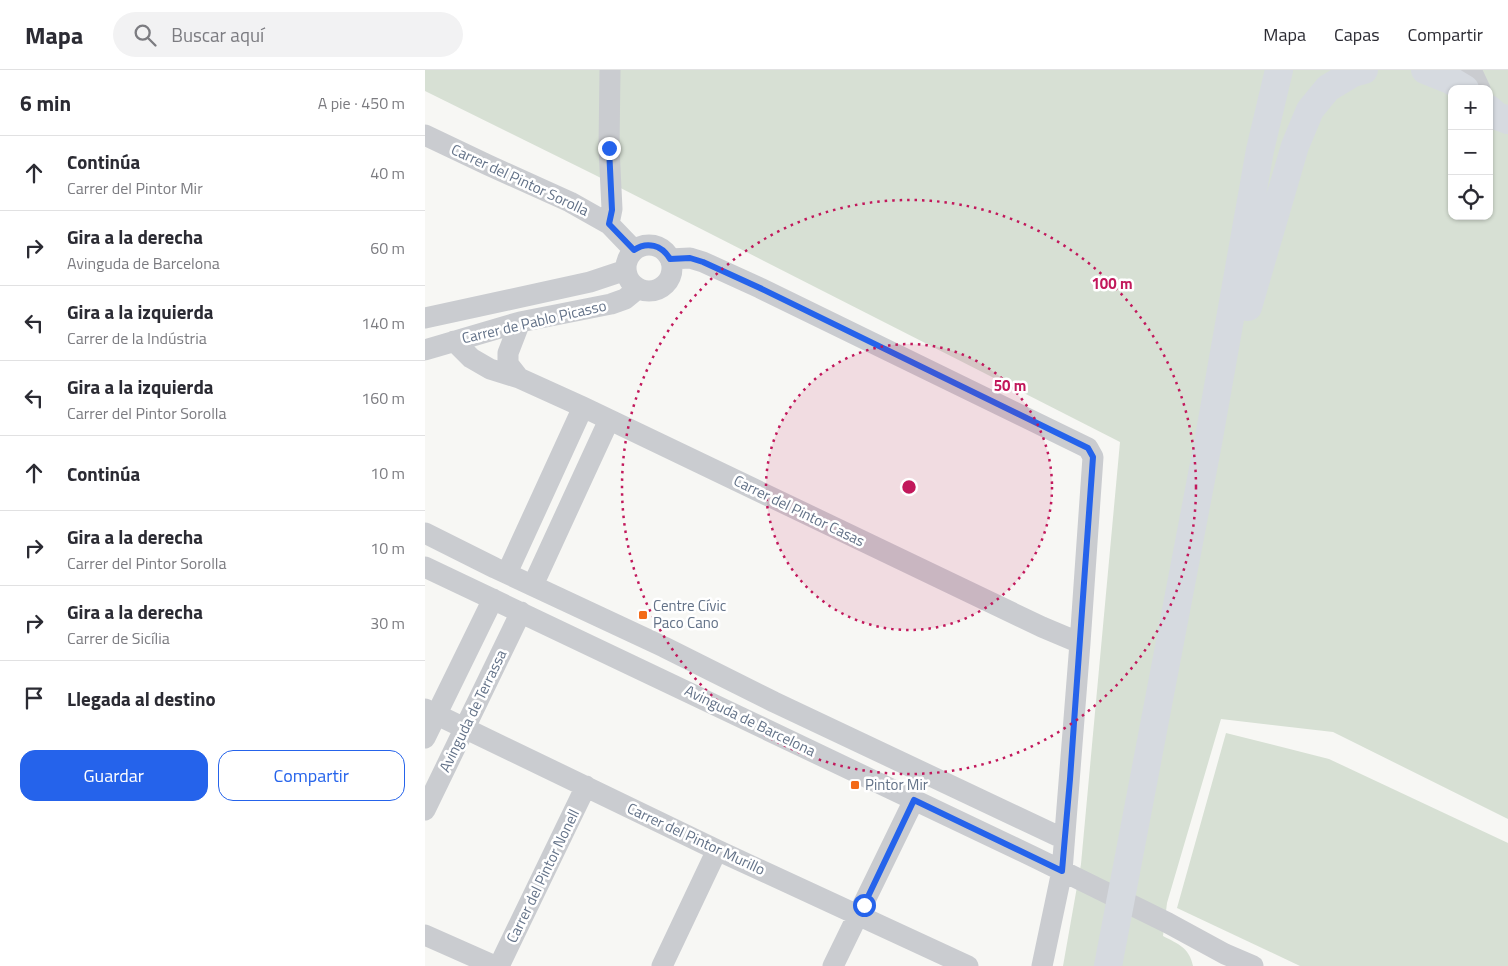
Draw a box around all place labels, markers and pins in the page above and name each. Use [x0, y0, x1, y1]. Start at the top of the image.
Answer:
centre of rings [900, 478, 918, 496]
place label: Centre Cívic Paco Cano [653, 594, 726, 634]
marker: Centre Cívic Paco Cano [637, 609, 649, 621]
place label: Pintor Mir [865, 773, 928, 796]
marker: Pintor Mir [849, 779, 861, 791]

